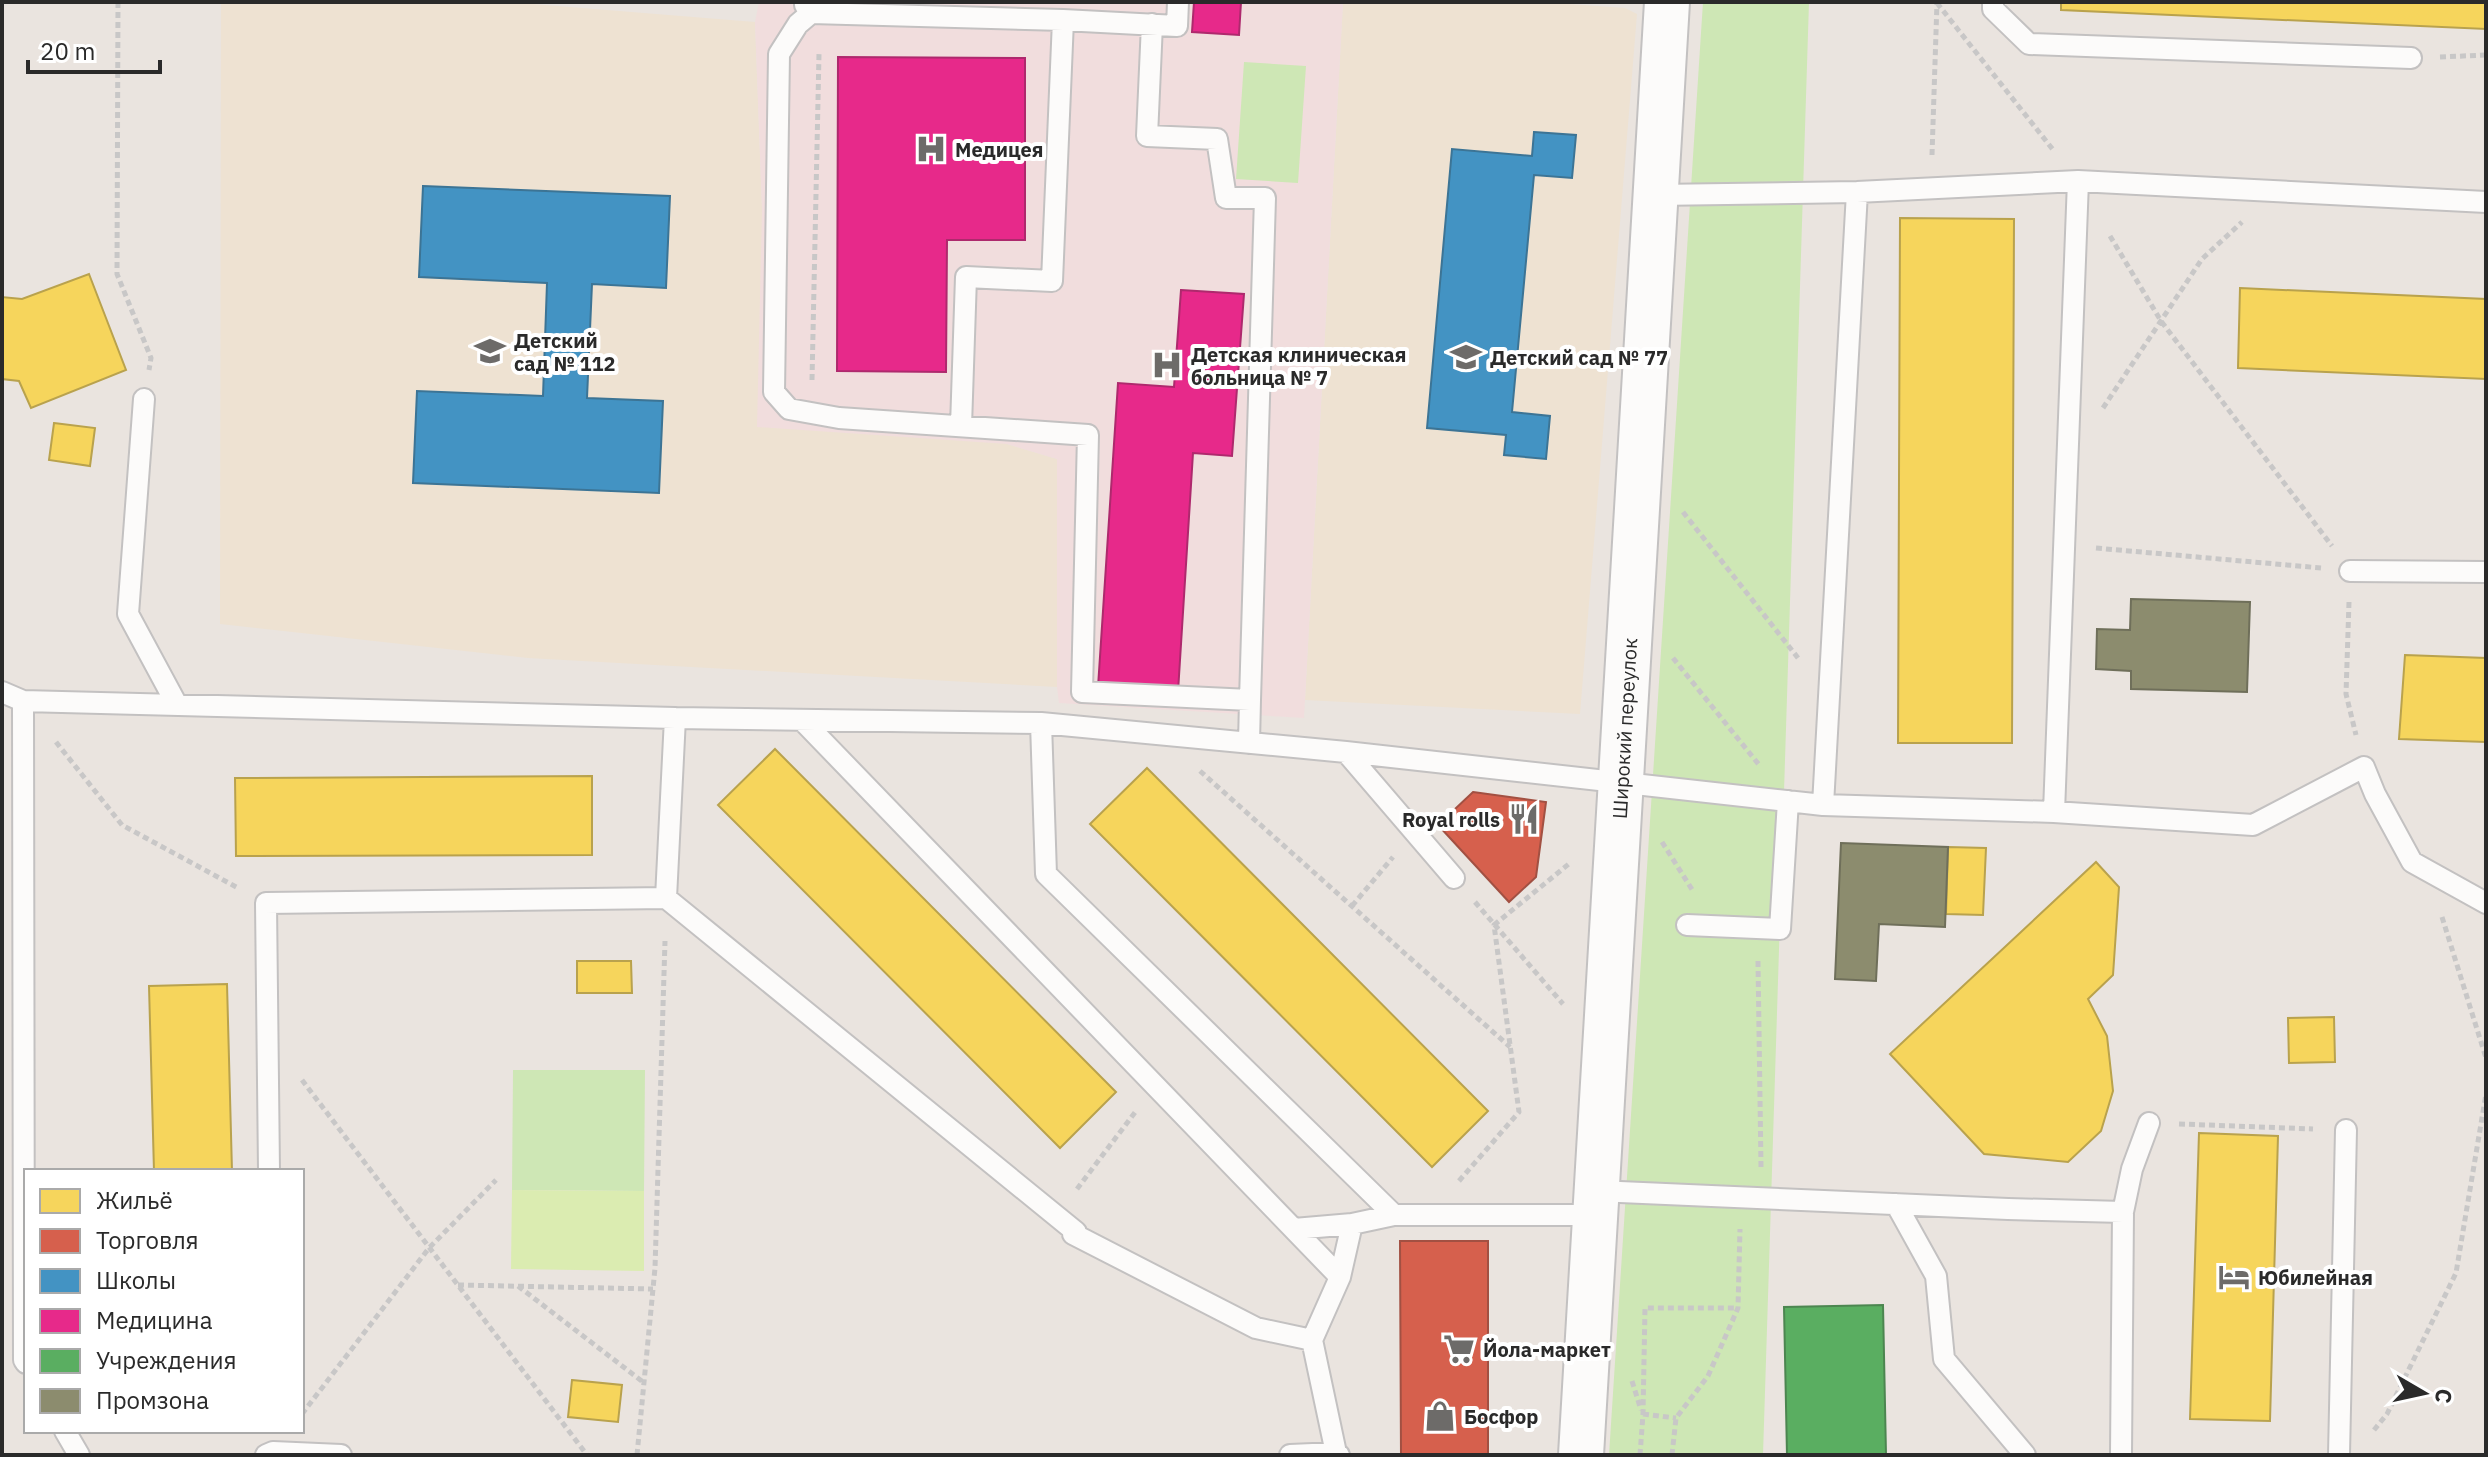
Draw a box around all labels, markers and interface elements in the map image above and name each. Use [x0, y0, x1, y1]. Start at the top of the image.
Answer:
scale bar [28, 24, 160, 74]
text: 20 m [40, 35, 95, 67]
hospital icon: Медицея [914, 132, 948, 166]
place label: Медицея [955, 136, 1044, 163]
place label: Детский сад № 112 [514, 327, 616, 377]
school or university icon: Детский сад № 112 [473, 334, 507, 368]
school or university icon: Детский сад № 77 [1449, 340, 1483, 374]
place label: Детская клиническая больница № 7 [1191, 341, 1406, 391]
place label: Детский сад № 77 [1490, 344, 1668, 371]
hospital icon: Детская клиническая больница № 7 [1150, 348, 1184, 382]
street label: Широкий переулок [1605, 637, 1643, 819]
restaurant icon: Royal rolls [1507, 802, 1541, 836]
place label: Royal rolls [1402, 806, 1500, 833]
legend [24, 1169, 304, 1433]
text: Жильё [96, 1184, 173, 1216]
text: Торговля [96, 1224, 199, 1256]
hotel icon: Юбилейная [2217, 1260, 2251, 1294]
text: Школы [96, 1264, 176, 1296]
place label: Юбилейная [2258, 1264, 2373, 1291]
text: Медицина [96, 1304, 213, 1336]
supermarket icon: Йола-маркет [1442, 1332, 1476, 1366]
place label: Йола-маркет [1483, 1336, 1611, 1363]
text: Учреждения [96, 1344, 237, 1376]
north arrow [2384, 1353, 2464, 1433]
text: Промзона [96, 1384, 209, 1416]
text: С [2429, 1387, 2460, 1406]
shop icon: Босфор [1423, 1399, 1457, 1433]
place label: Босфор [1464, 1403, 1538, 1430]

